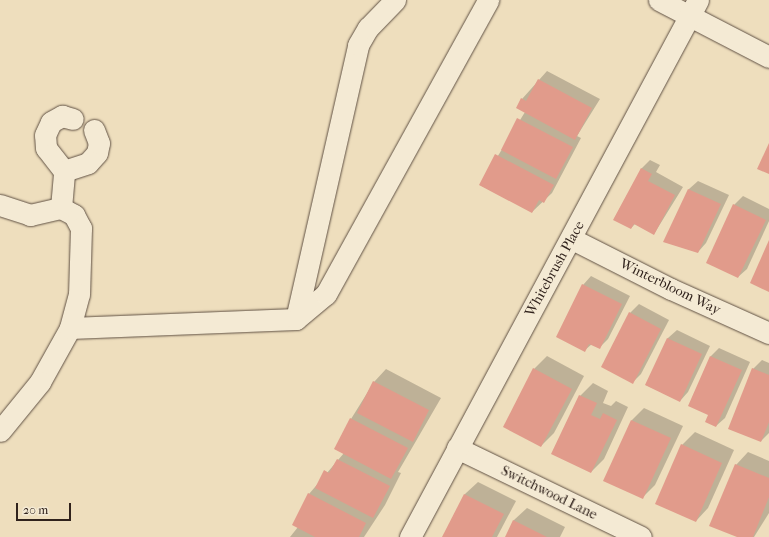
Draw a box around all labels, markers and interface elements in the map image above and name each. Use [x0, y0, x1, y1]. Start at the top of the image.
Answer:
street label: Whitebrush Place [522, 218, 588, 320]
street label: Winterbloom Way [617, 255, 723, 319]
street label: Switchwood Lane [498, 462, 600, 524]
scale bar [18, 495, 73, 521]
text: 20 m [23, 503, 48, 517]

